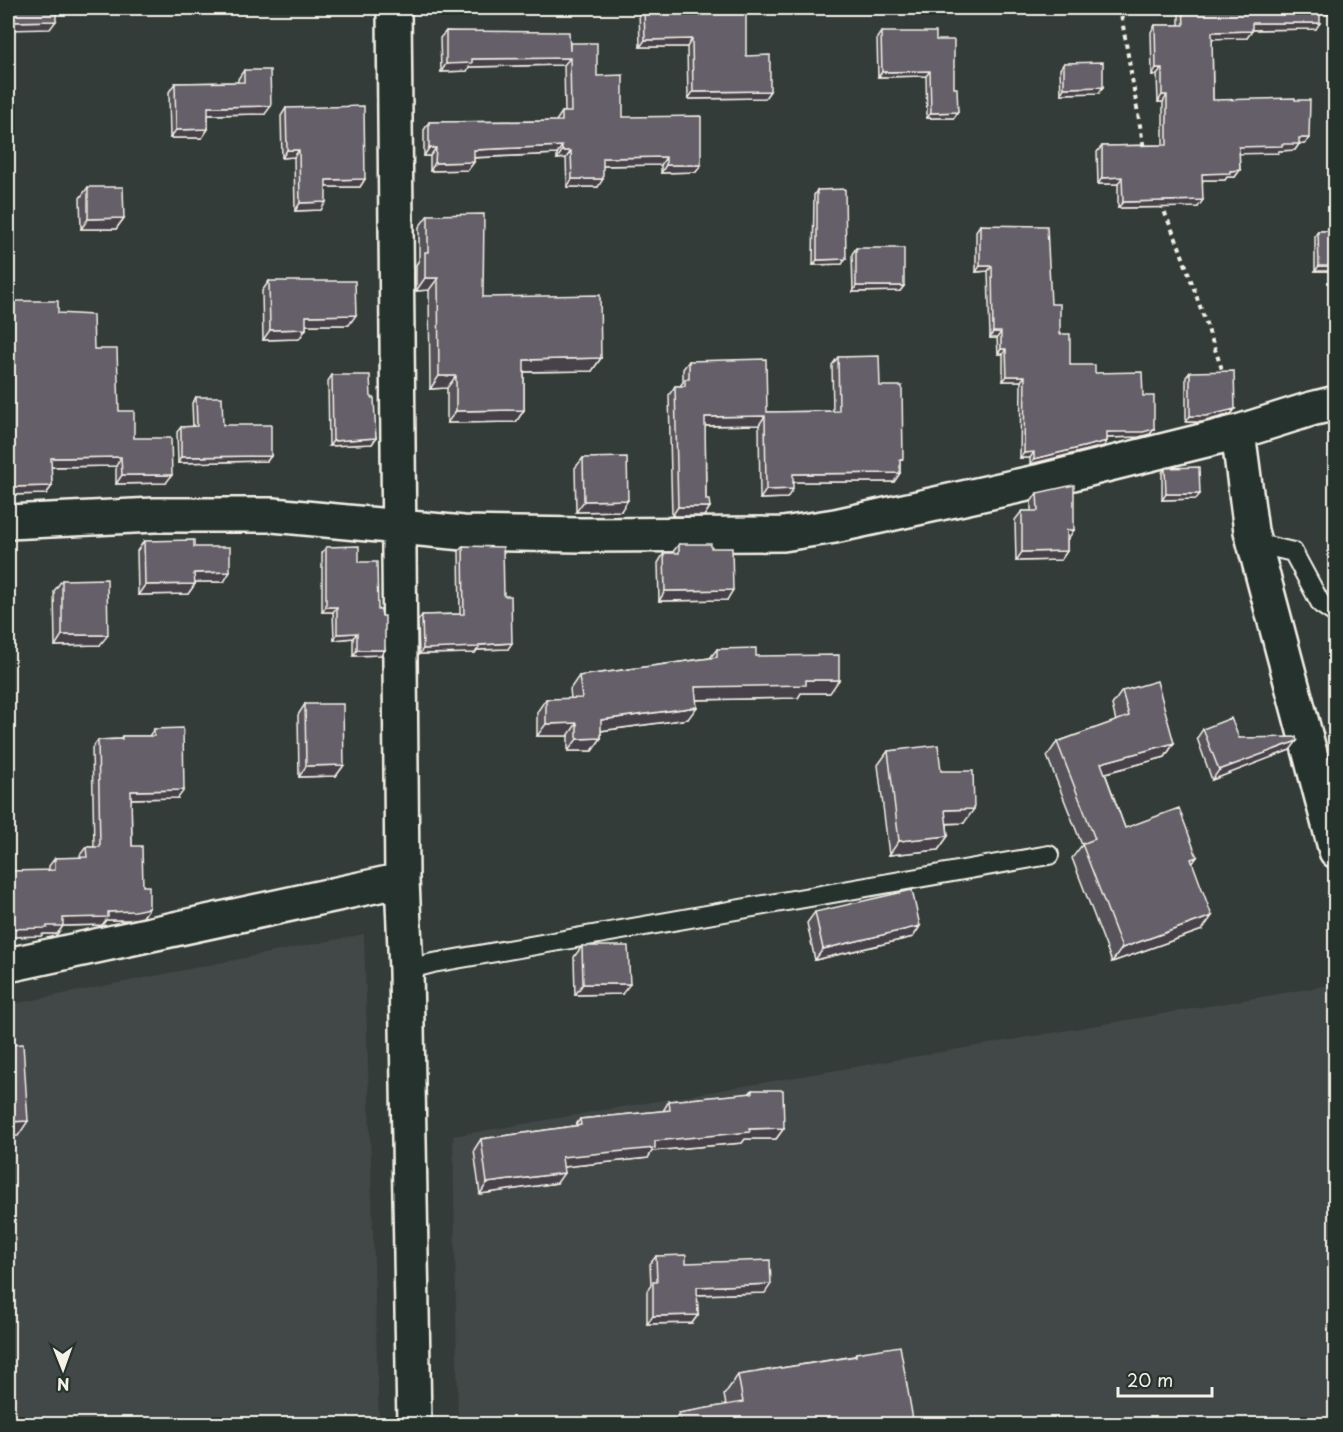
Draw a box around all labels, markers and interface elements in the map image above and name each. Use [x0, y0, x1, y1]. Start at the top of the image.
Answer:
north arrow [33, 1339, 93, 1399]
scale bar [1118, 1360, 1212, 1398]
text: 20 m [1127, 1366, 1173, 1393]
text: N [57, 1373, 70, 1397]

